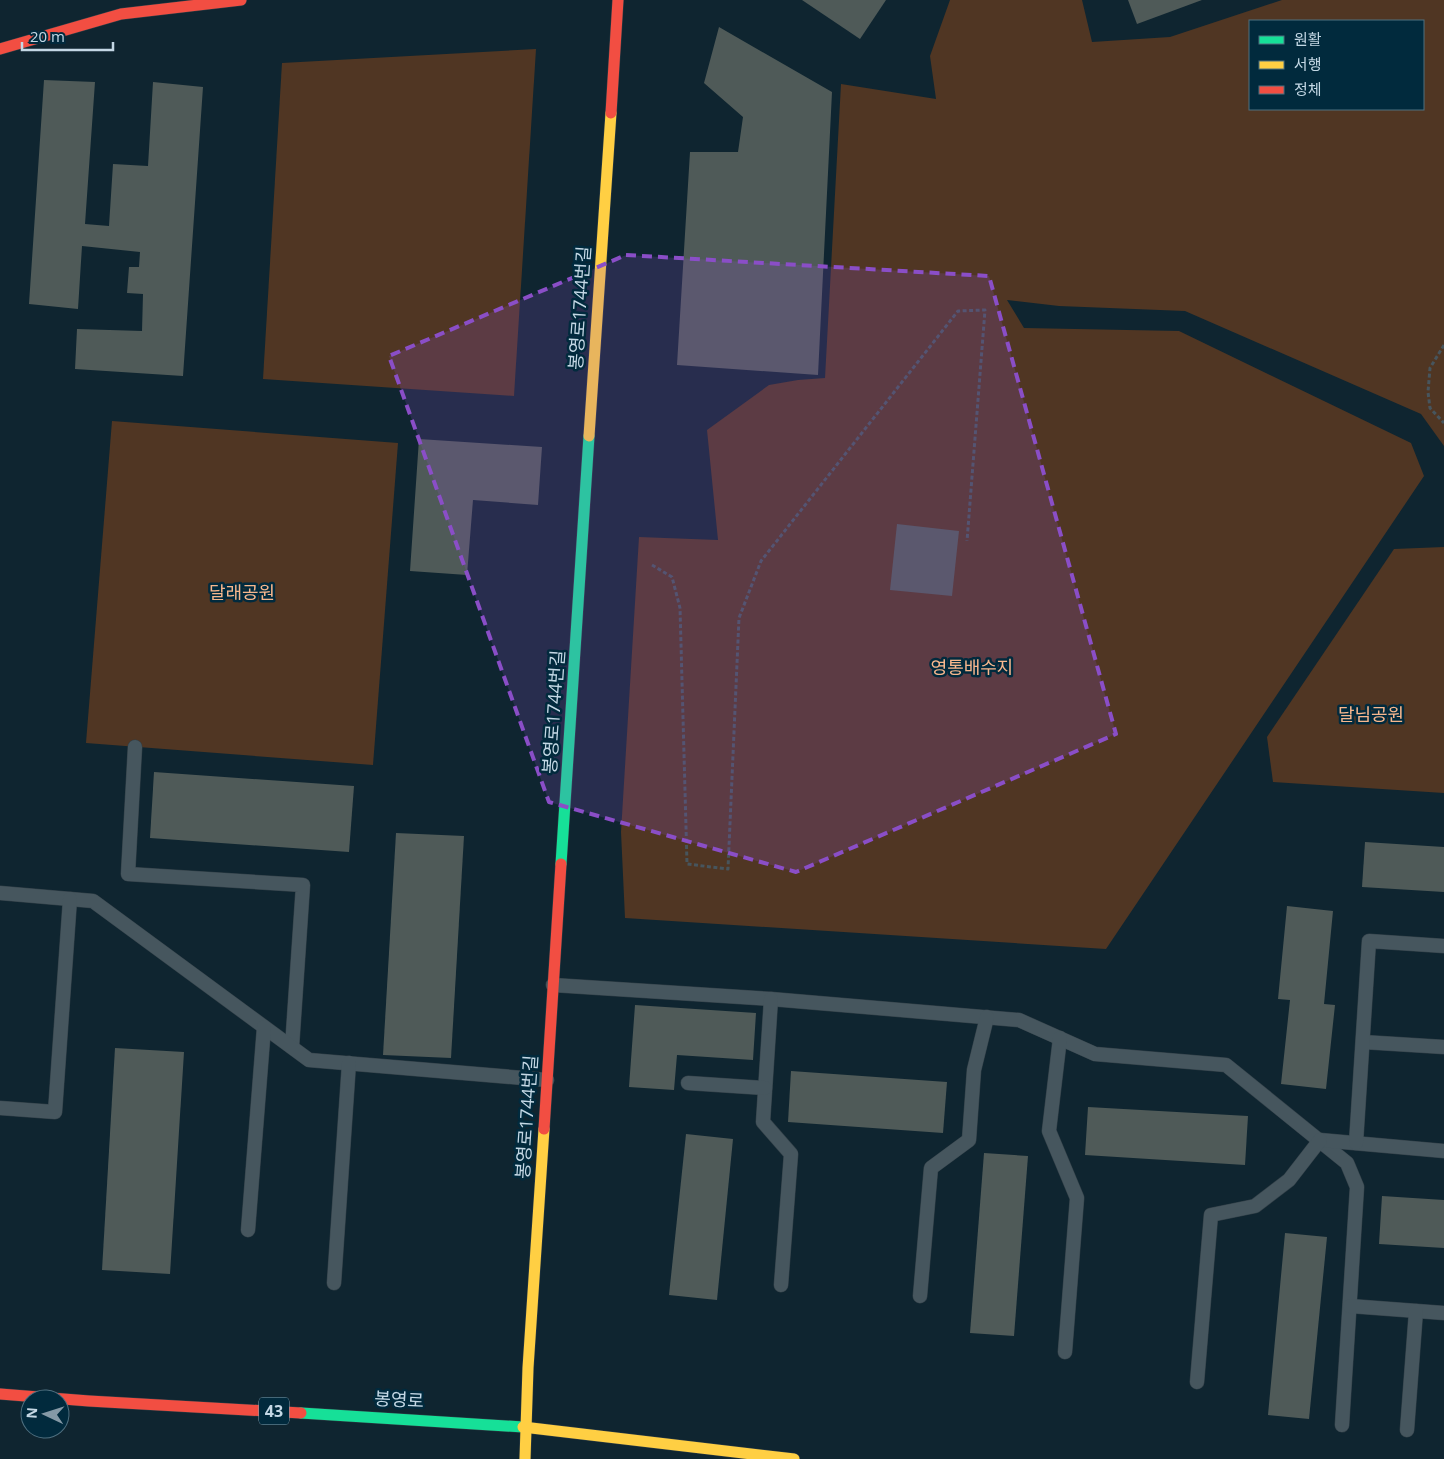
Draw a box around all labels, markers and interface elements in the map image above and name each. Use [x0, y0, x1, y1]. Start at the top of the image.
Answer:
scale bar [22, 20, 114, 52]
legend [1249, 20, 1424, 110]
text: 20 m [30, 26, 65, 46]
text: 원활 [1294, 29, 1322, 49]
text: 서행 [1294, 54, 1322, 74]
text: 정체 [1294, 79, 1322, 99]
street label: 봉영로1744번길 [563, 245, 595, 371]
park label: 달래공원 [209, 580, 275, 604]
street label: 봉영로1744번길 [537, 649, 569, 775]
park label: 영통배수지 [931, 655, 1013, 679]
park label: 달님공원 [1338, 702, 1404, 726]
street label: 봉영로1744번길 [510, 1054, 542, 1180]
street label: 봉영로 [374, 1386, 424, 1412]
north arrow [20, 1389, 70, 1439]
road number: 43 [259, 1398, 289, 1424]
text: N [22, 1407, 41, 1419]

